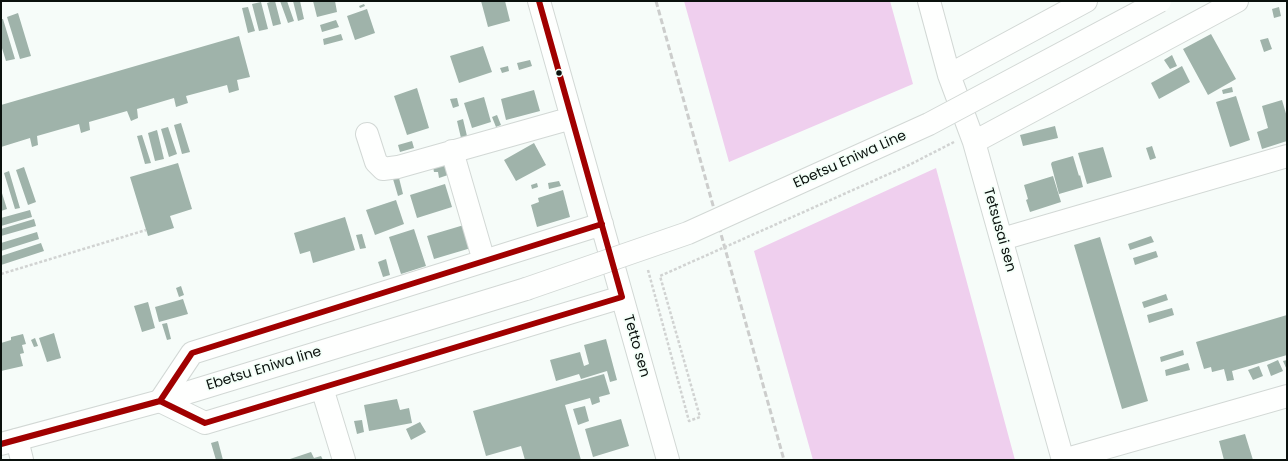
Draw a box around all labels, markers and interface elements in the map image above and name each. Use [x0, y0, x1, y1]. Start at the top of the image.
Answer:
unlabelled marker [554, 68, 564, 78]
street label: Ebetsu Eniwa Line [791, 128, 909, 192]
street label: Tetsusai sen [979, 186, 1019, 274]
street label: Tetto sen [619, 313, 653, 379]
street label: Ebetsu Eniwa line [205, 344, 323, 394]

